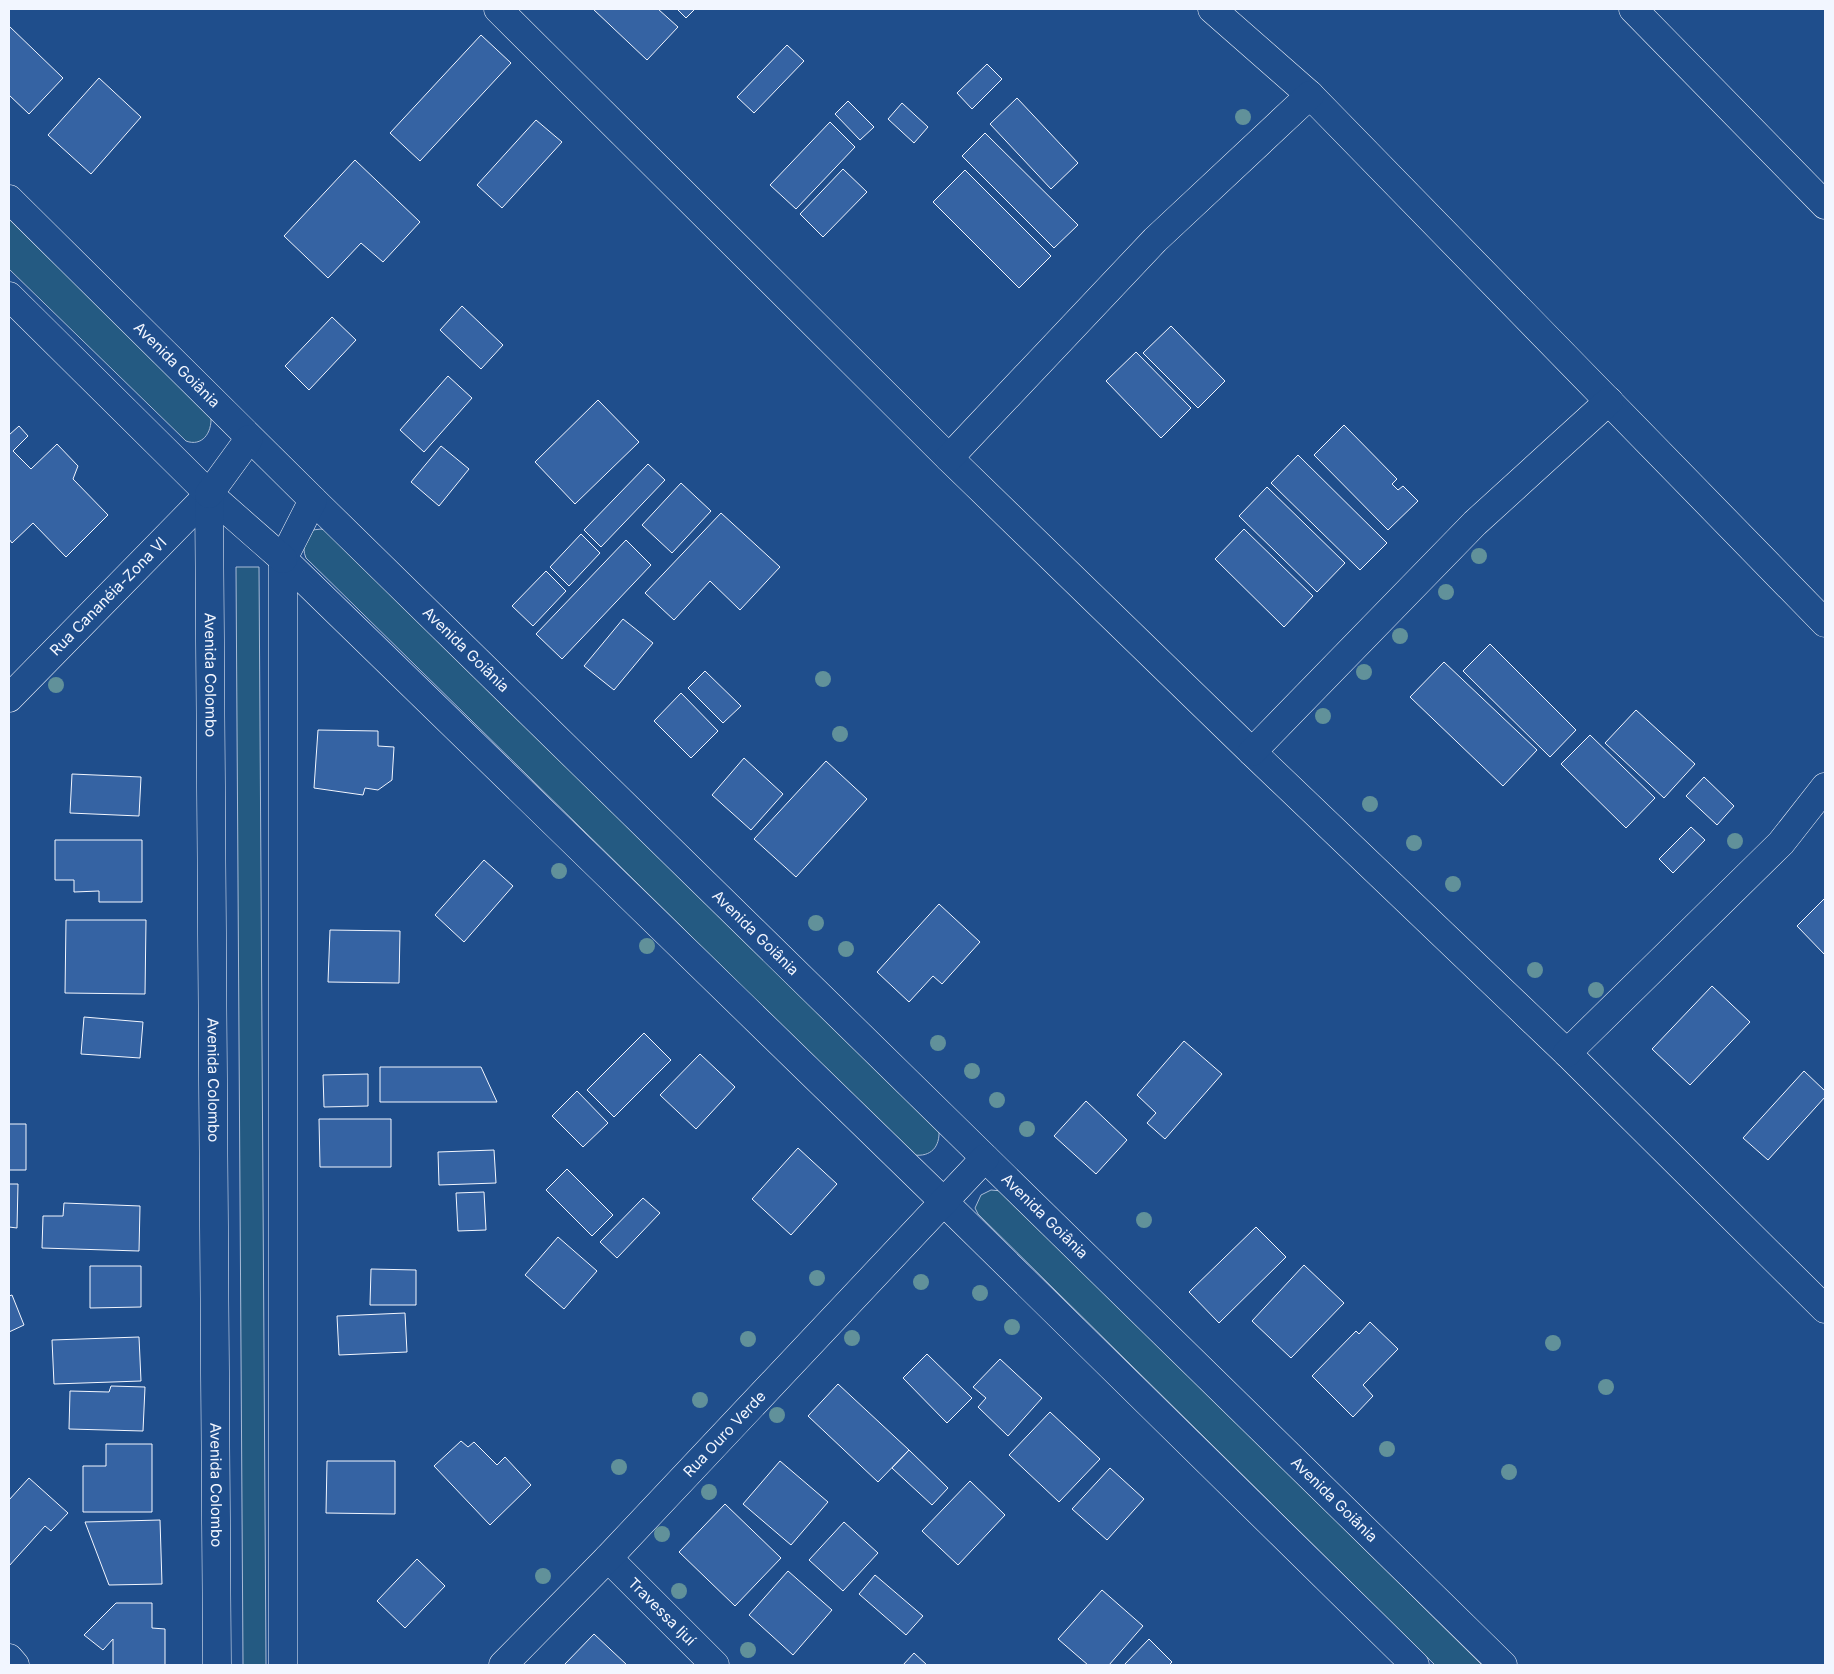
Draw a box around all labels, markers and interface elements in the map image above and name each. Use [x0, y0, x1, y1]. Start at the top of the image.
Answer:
street label: Avenida Goiânia [130, 318, 224, 411]
street label: Rua Cananéia-Zona VI [46, 533, 170, 660]
street label: Avenida Goiânia [419, 603, 514, 696]
street label: Avenida Colombo [201, 613, 221, 737]
street label: Avenida Goiânia [708, 886, 803, 979]
street label: Avenida Colombo [204, 1018, 223, 1142]
street label: Avenida Goiânia [998, 1169, 1092, 1263]
street label: Rua Ouro Verde [679, 1387, 770, 1481]
street label: Avenida Colombo [206, 1423, 226, 1547]
street label: Avenida Goiânia [1287, 1453, 1382, 1546]
street label: Travessa Ijuí [624, 1573, 700, 1650]

